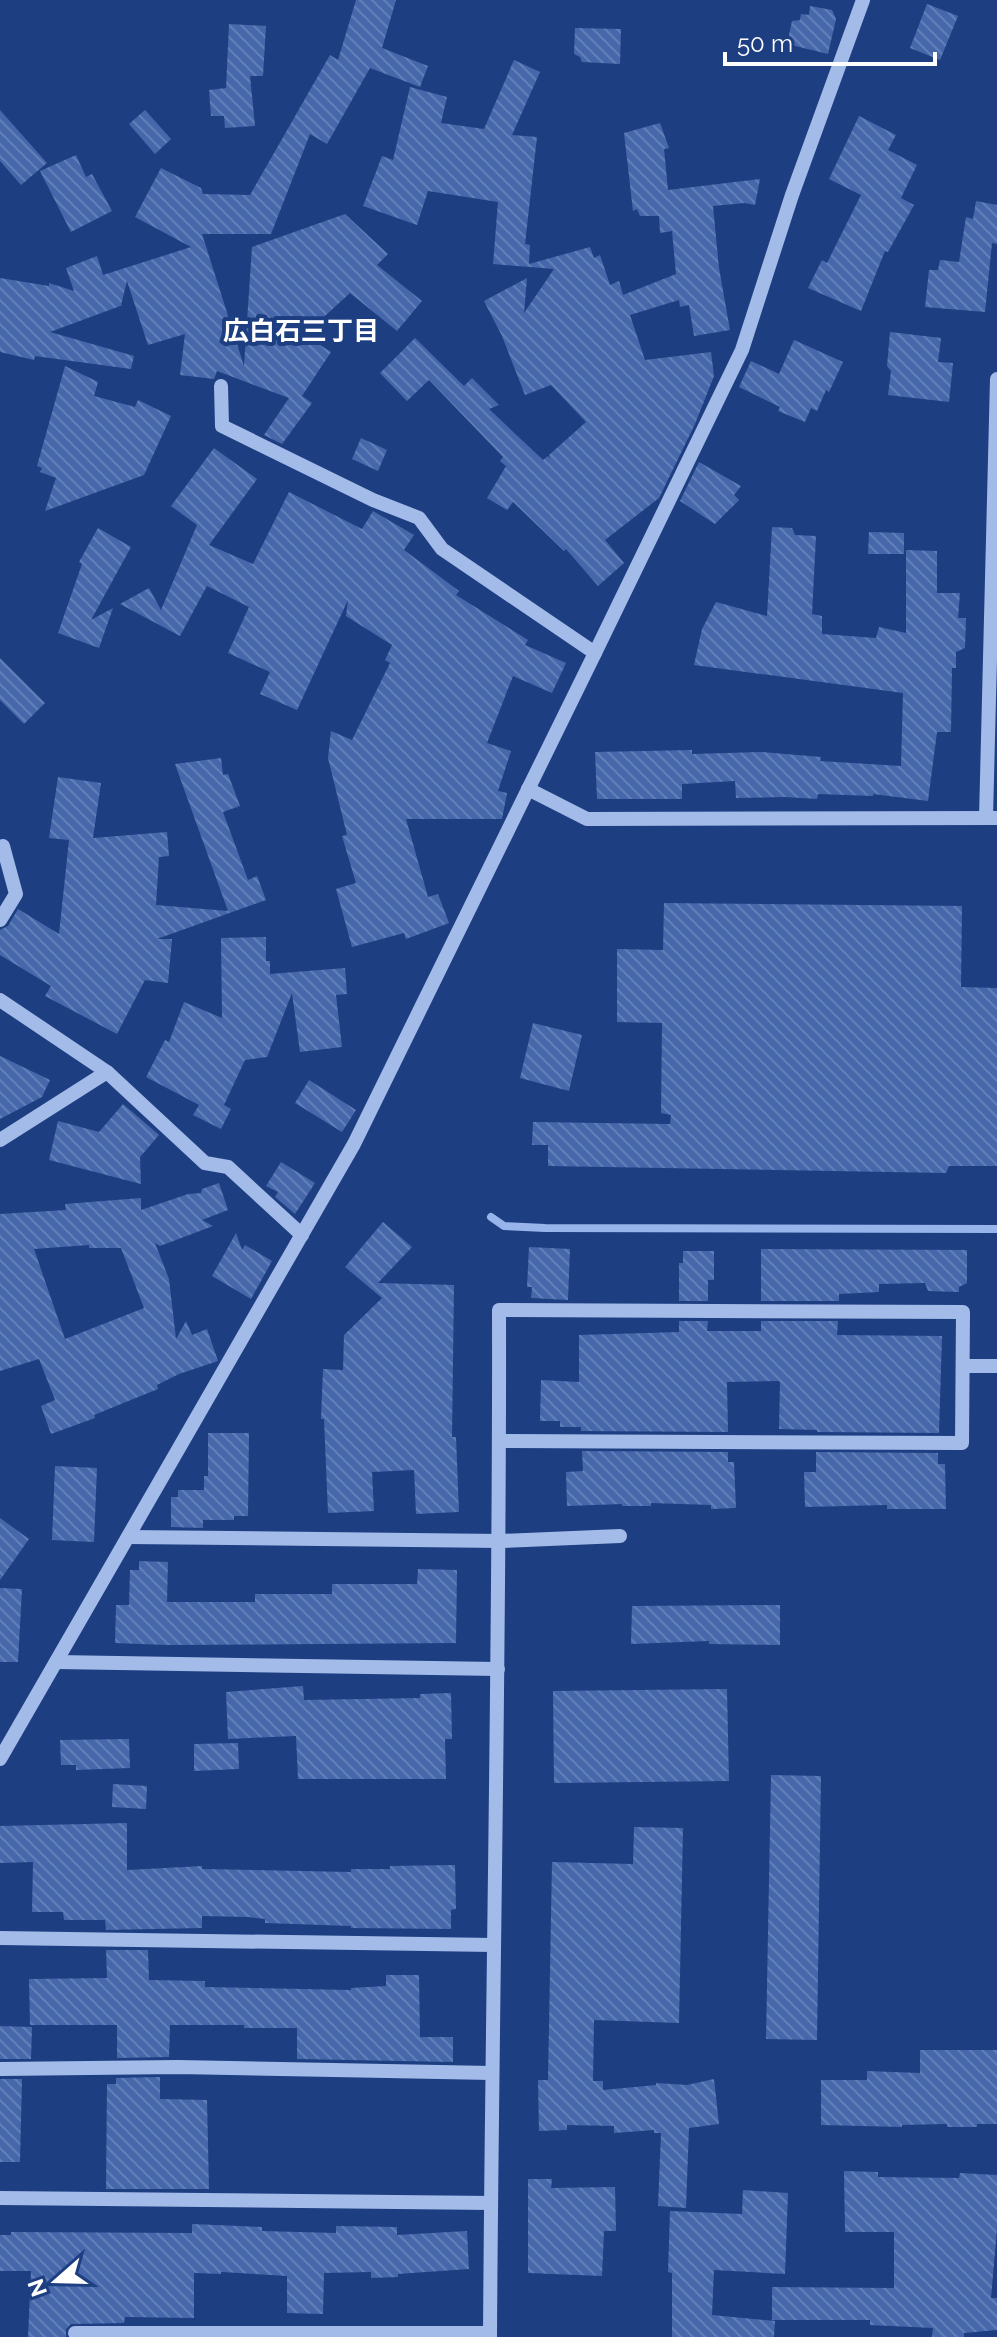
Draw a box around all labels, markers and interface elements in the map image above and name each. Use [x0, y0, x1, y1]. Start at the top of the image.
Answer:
scale bar [725, 16, 935, 66]
text: 50 m [737, 29, 793, 58]
district label: 広白石三丁目 [223, 316, 379, 346]
north arrow [16, 2241, 96, 2321]
text: N [22, 2276, 52, 2300]

